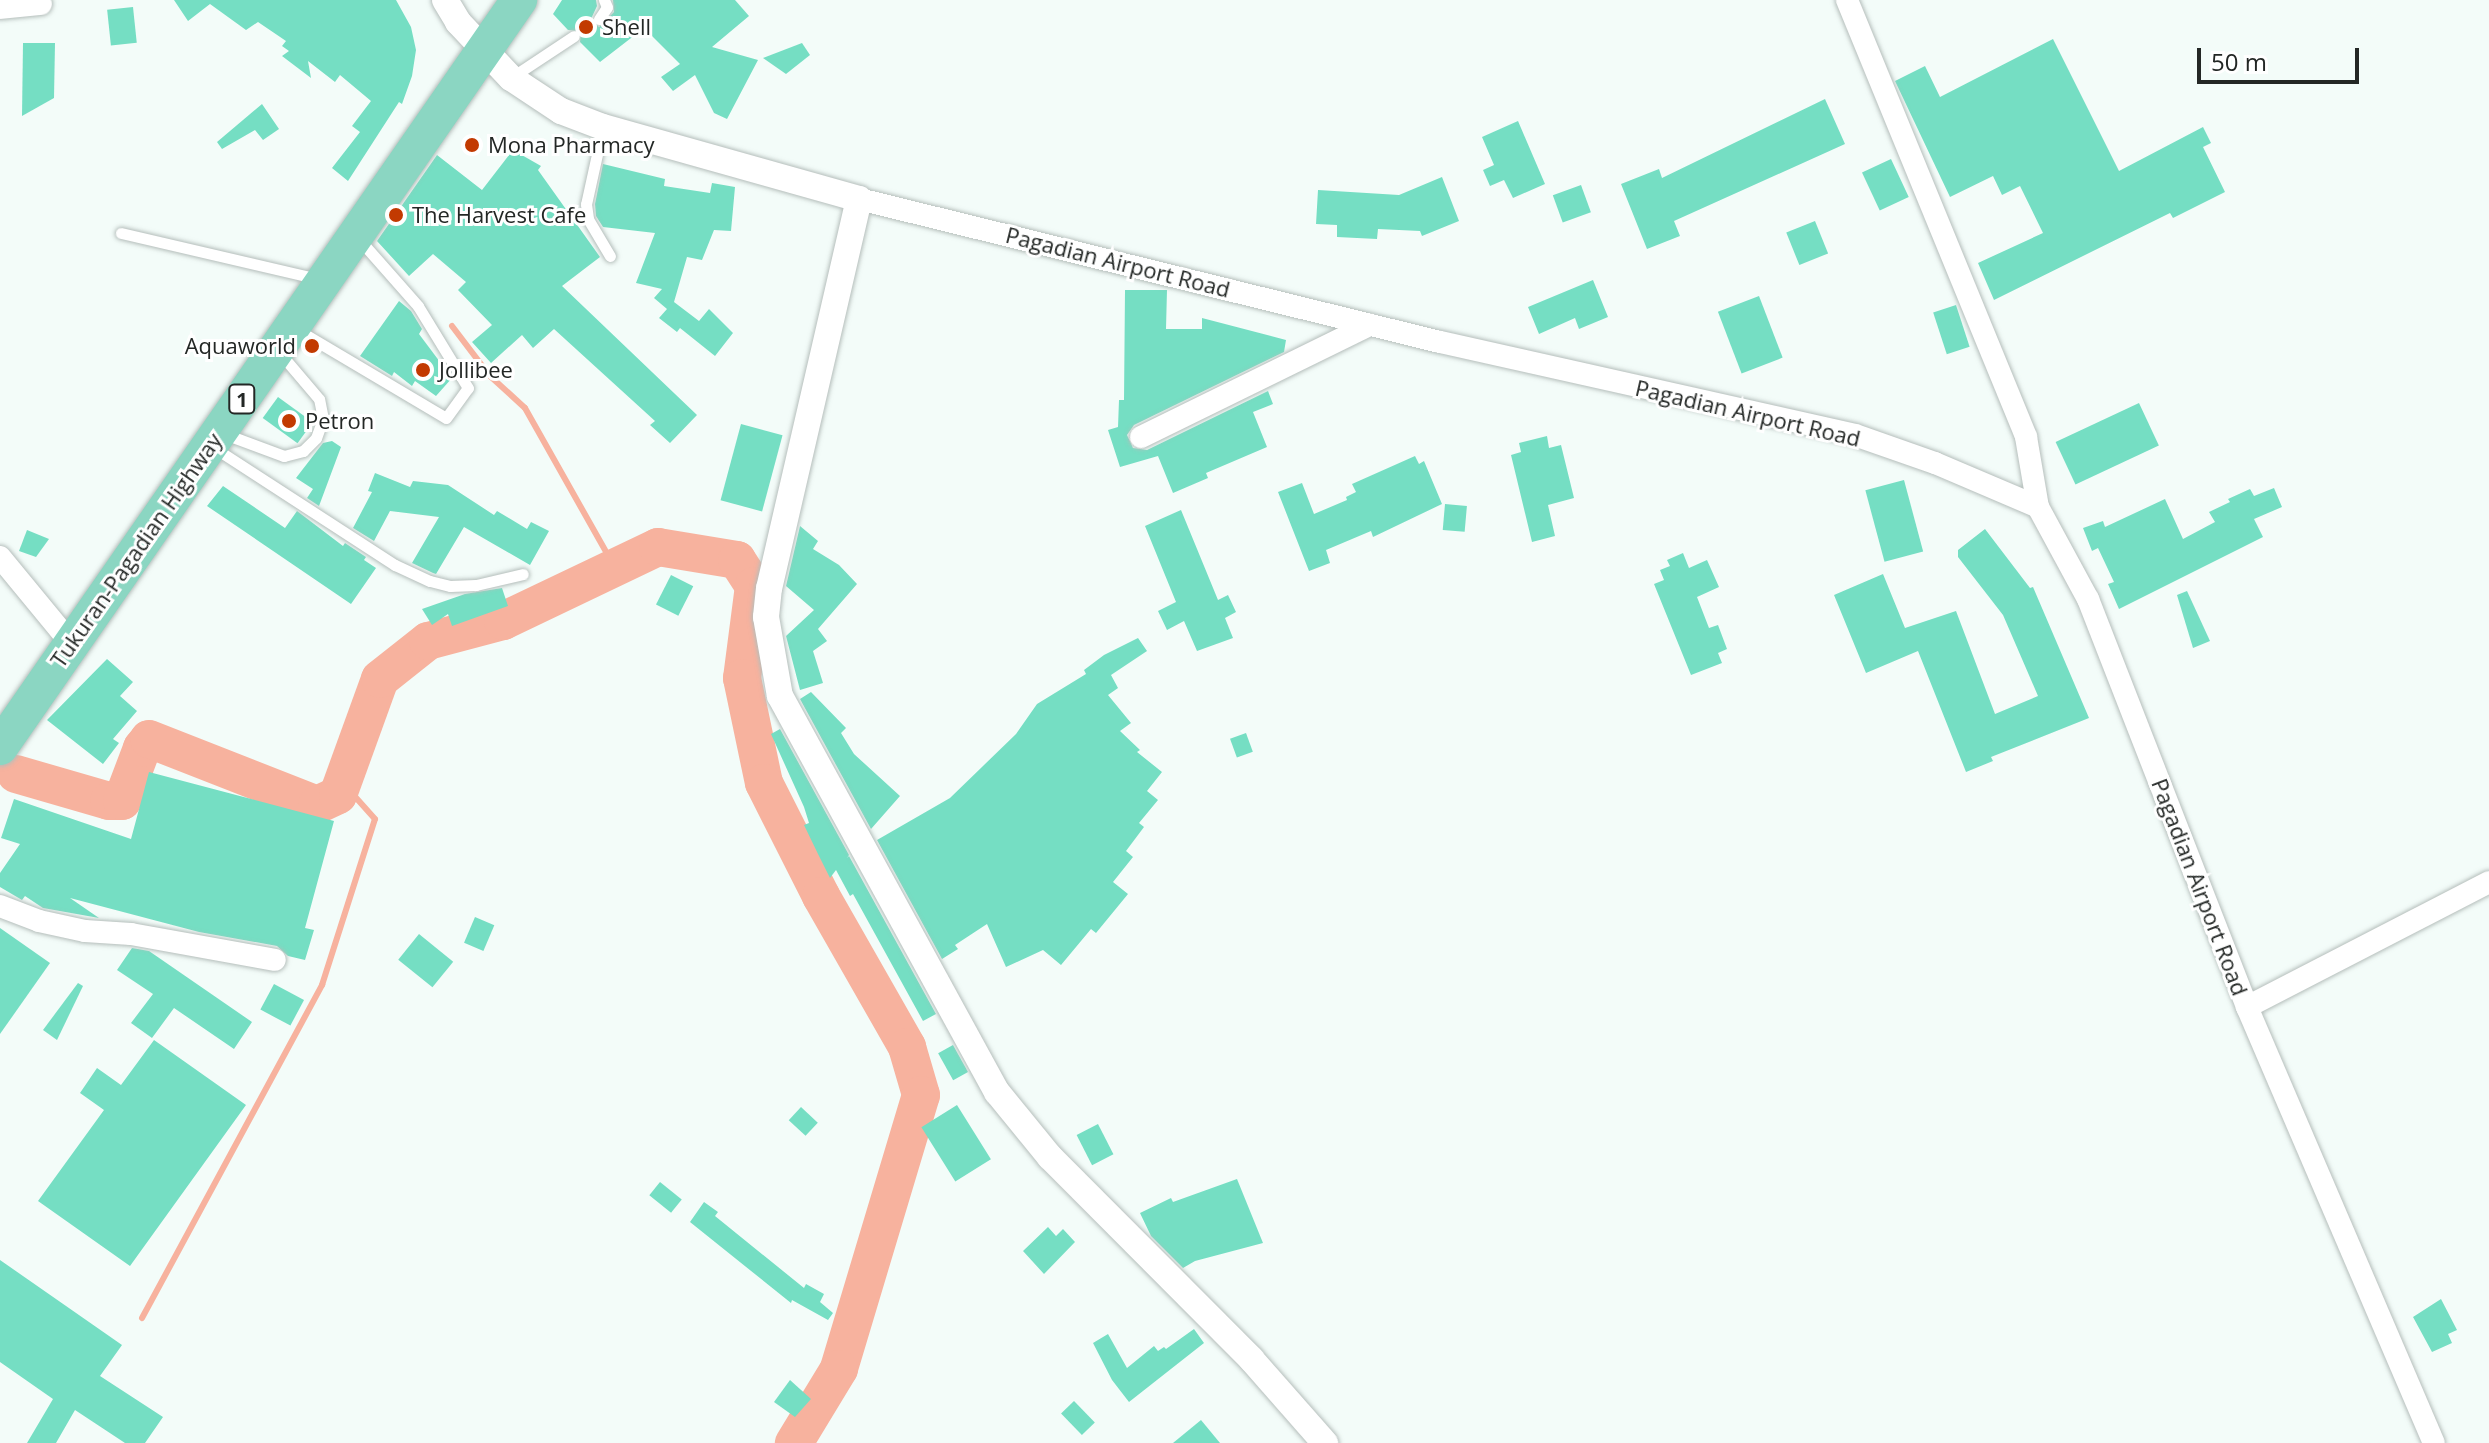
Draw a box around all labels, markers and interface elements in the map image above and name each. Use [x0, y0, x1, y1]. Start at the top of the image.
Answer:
place label: Shell [602, 14, 651, 40]
marker: Shell [577, 18, 595, 36]
scale bar [2201, 32, 2363, 82]
text: 50 m [2211, 45, 2267, 78]
place label: Mona Pharmacy [488, 132, 655, 158]
marker: Mona Pharmacy [463, 136, 481, 154]
place label: The Harvest Cafe [412, 202, 586, 228]
marker: The Harvest Cafe [387, 206, 405, 224]
street label: Pagadian Airport Road [1003, 221, 1233, 303]
place label: Aquaworld [185, 333, 296, 359]
marker: Aquaworld [303, 337, 321, 355]
place label: Jollibee [439, 357, 513, 383]
marker: Jollibee [414, 361, 432, 379]
street label: Pagadian Airport Road [1633, 374, 1863, 452]
road number: 1 [228, 383, 256, 415]
place label: Petron [305, 408, 374, 434]
marker: Petron [280, 412, 298, 430]
street label: Tukuran-Pagadian Highway [45, 428, 227, 672]
street label: Pagadian Airport Road [2146, 775, 2254, 999]

